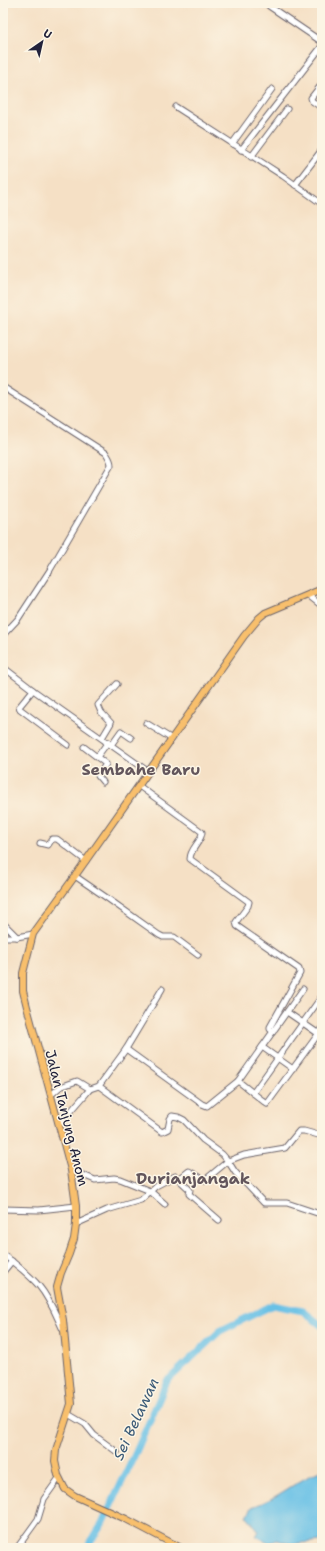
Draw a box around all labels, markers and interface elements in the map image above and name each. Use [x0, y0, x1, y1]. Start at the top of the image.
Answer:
north arrow [22, 22, 62, 62]
text: U [40, 26, 55, 42]
district label: Sembahe Baru [81, 759, 201, 780]
street label: Jalan Tanjung Anom [41, 1048, 93, 1188]
district label: Durianjangak [136, 1168, 250, 1189]
water label: Sei Belawan [108, 1375, 164, 1463]

